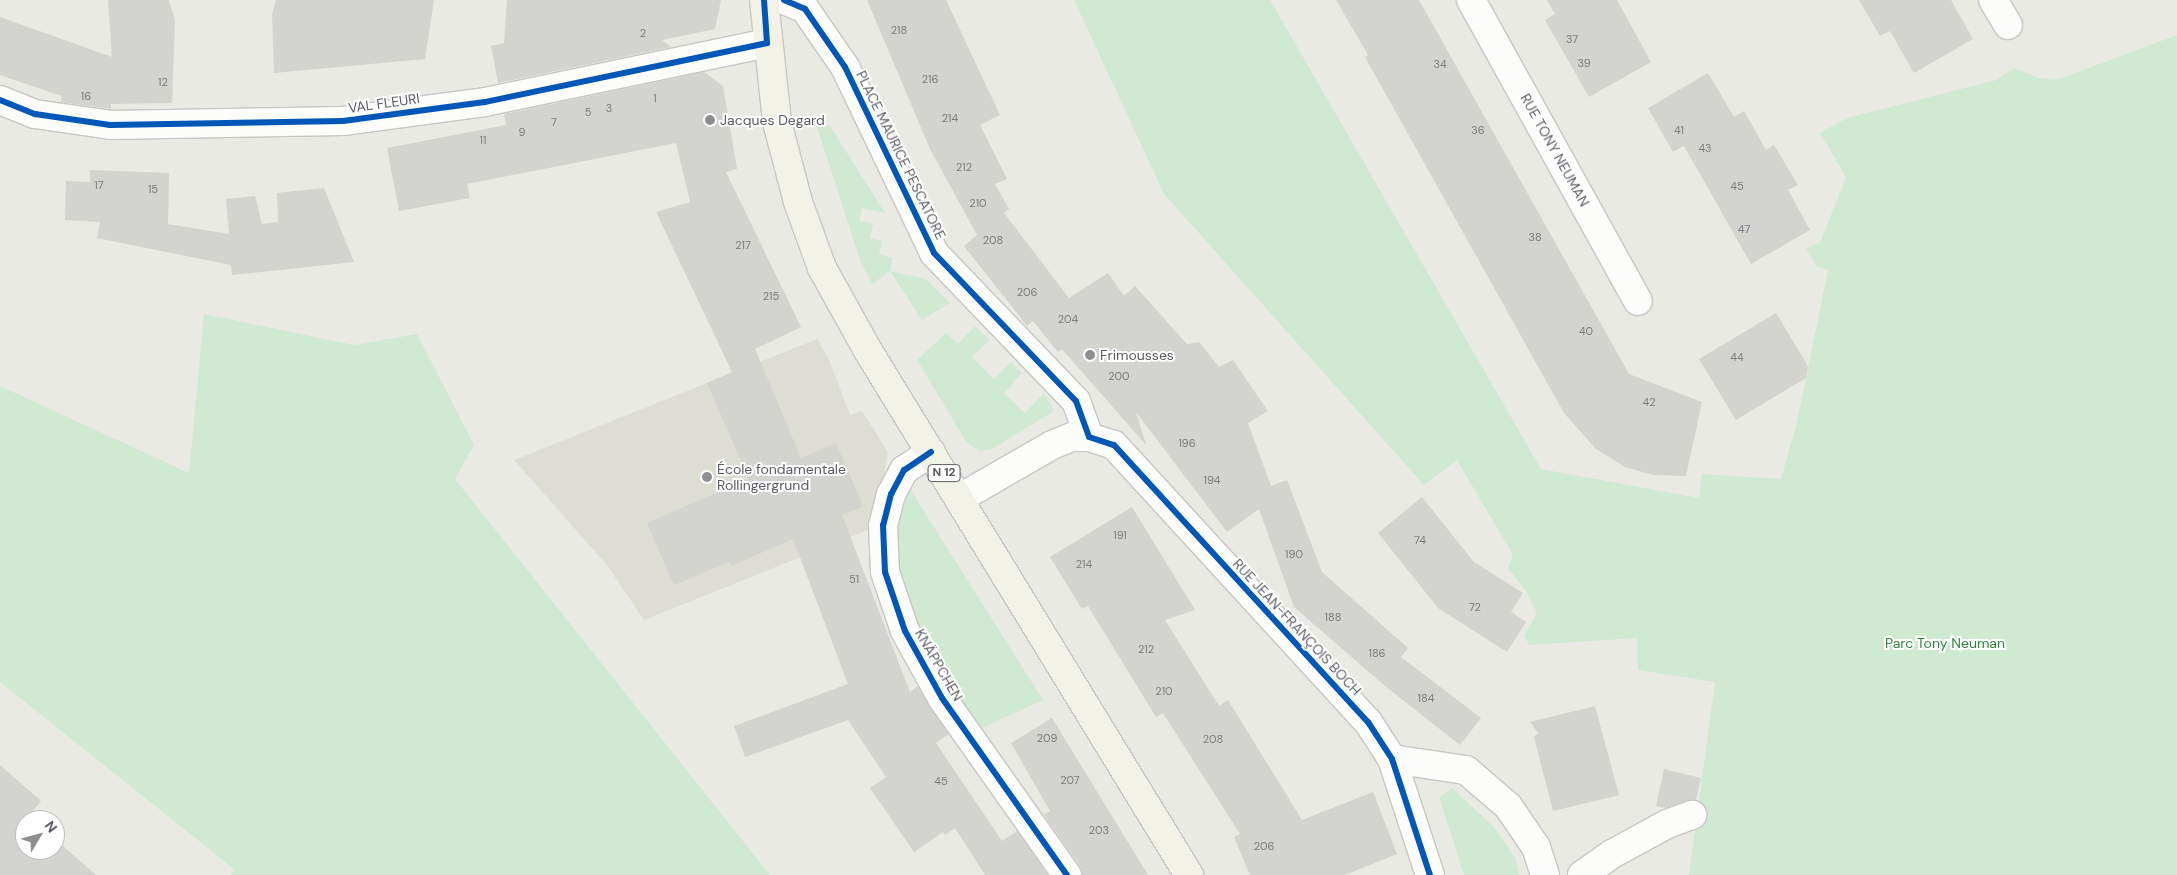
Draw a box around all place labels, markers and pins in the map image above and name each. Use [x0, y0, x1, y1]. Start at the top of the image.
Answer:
place label: Jacques Degard [720, 112, 825, 128]
marker: Jacques Degard [704, 114, 716, 126]
place label: Frimousses [1100, 347, 1174, 363]
marker: Frimousses [1084, 349, 1096, 361]
place label: École fondamentale Rollingergrund [717, 461, 846, 494]
marker: École fondamentale Rollingergrund [701, 471, 713, 483]

